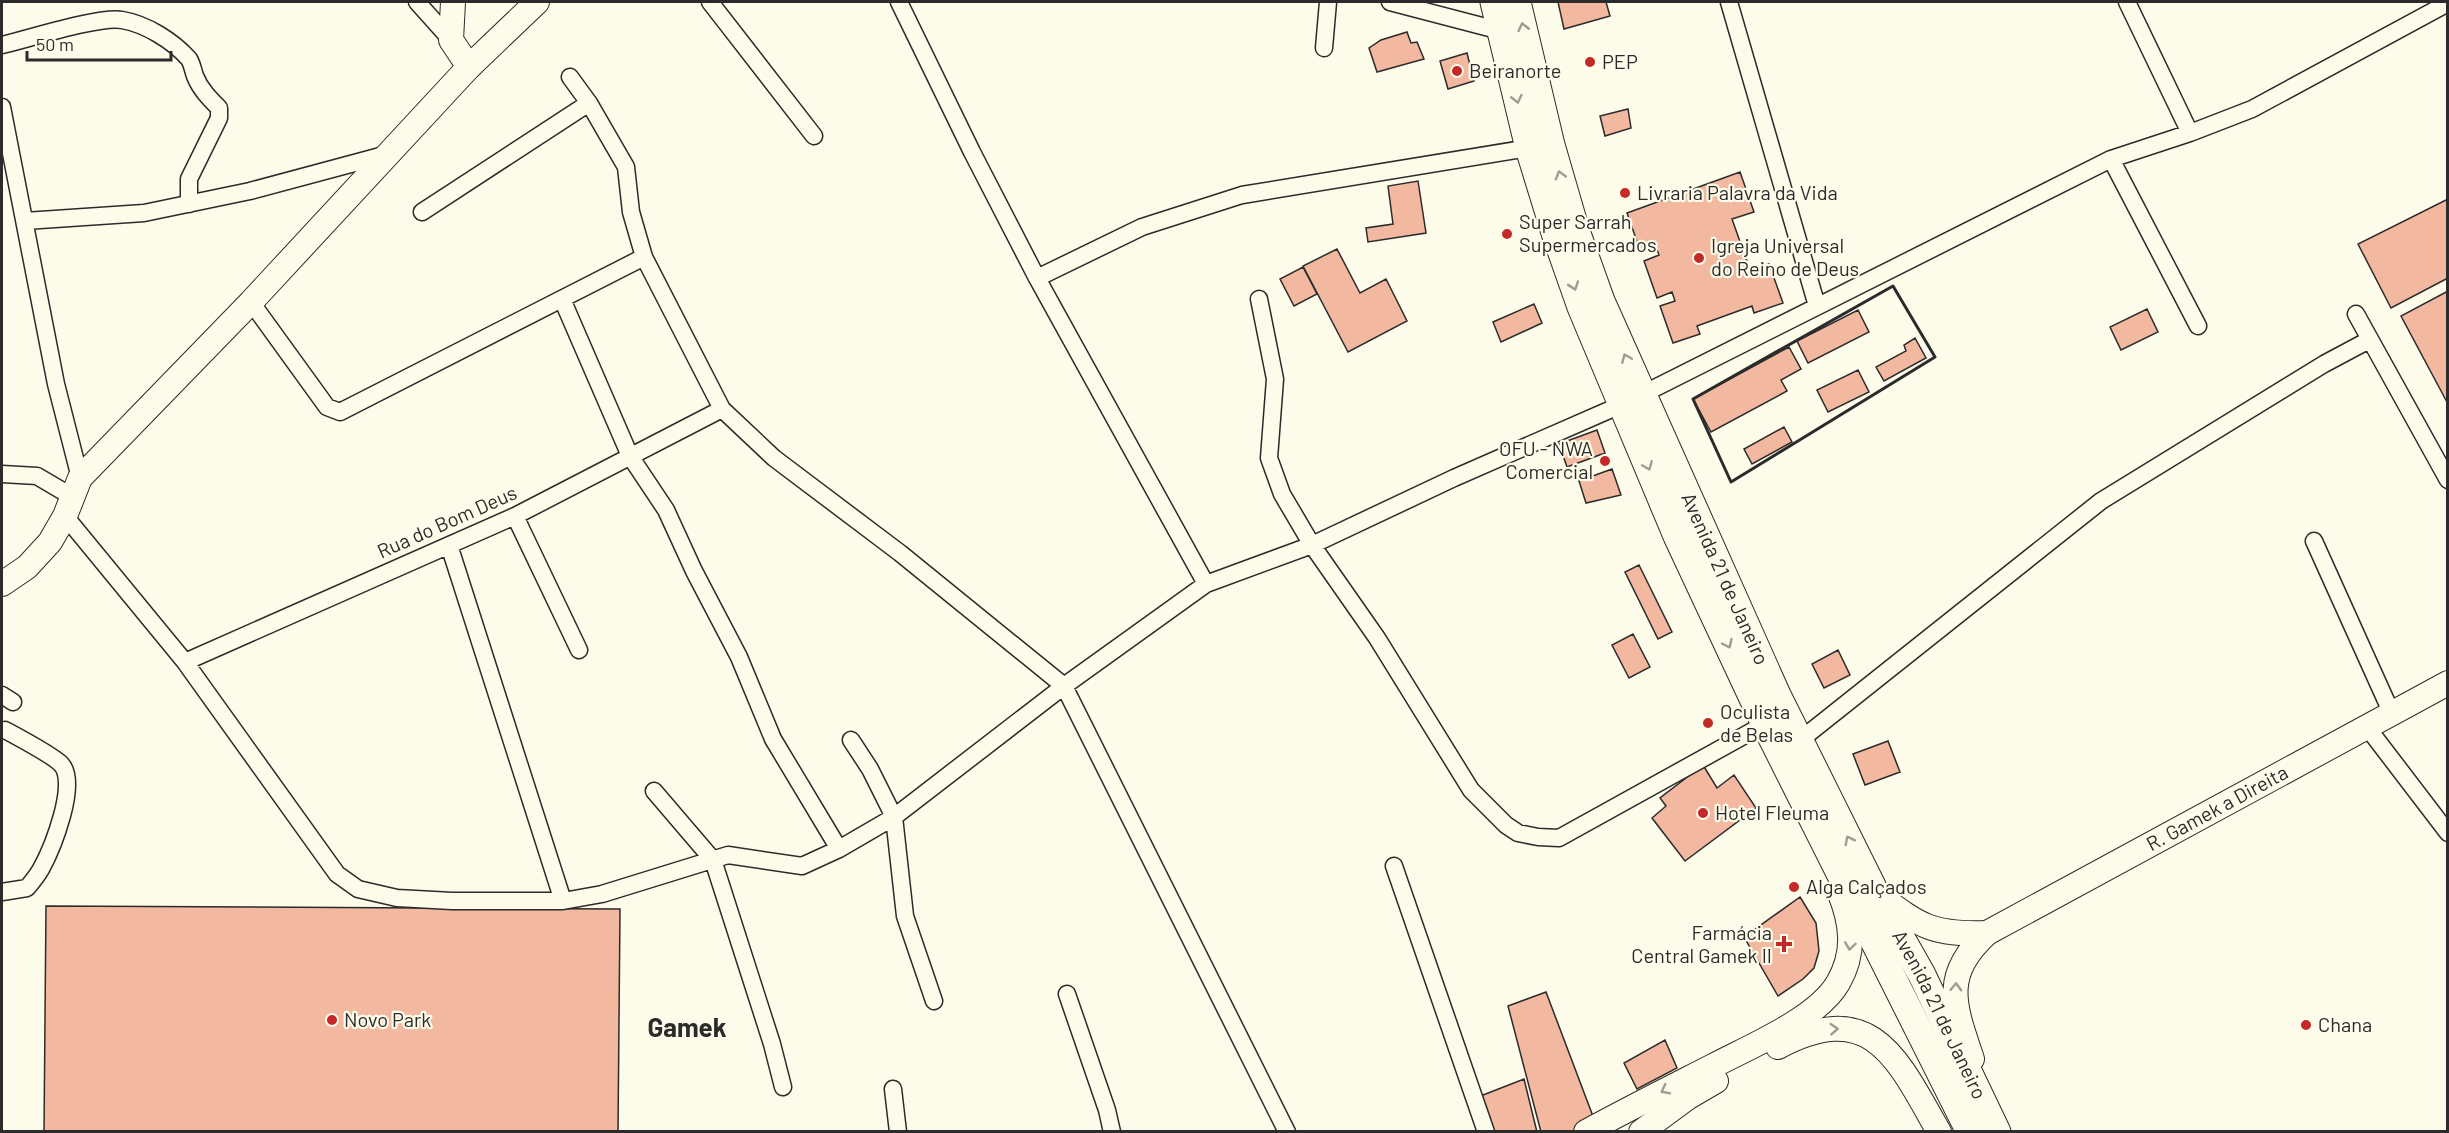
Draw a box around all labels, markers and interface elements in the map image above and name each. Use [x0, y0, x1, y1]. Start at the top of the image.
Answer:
one-way arrow [1517, 22, 1530, 32]
scale bar [27, 24, 171, 62]
text: 50 m [36, 33, 74, 55]
place label: PEP [1602, 49, 1638, 73]
marker: PEP [1583, 55, 1597, 69]
place label: Beiranorte [1469, 58, 1562, 82]
marker: Beiranorte [1450, 64, 1464, 78]
one-way arrow [1510, 94, 1523, 104]
one-way arrow [1555, 170, 1567, 181]
place label: Livraria Palavra da Vida [1637, 180, 1838, 204]
marker: Livraria Palavra da Vida [1618, 186, 1632, 200]
place label: Super Sarrah Supermercados [1519, 209, 1657, 256]
marker: Super Sarrah Supermercados [1500, 227, 1514, 241]
place label: Igreja Universal do Reino de Deus [1711, 233, 1859, 280]
marker: Igreja Universal do Reino de Deus [1692, 251, 1706, 265]
one-way arrow [1566, 280, 1579, 291]
one-way arrow [1621, 354, 1633, 365]
place label: OFU - NWA Comercial [1499, 436, 1593, 483]
marker: OFU - NWA Comercial [1598, 454, 1612, 468]
one-way arrow [1641, 460, 1653, 471]
street label: Rua do Bom Deus [373, 480, 520, 563]
street label: Avenida 21 de Janeiro [1677, 489, 1775, 668]
one-way arrow [1720, 637, 1732, 648]
place label: Oculista de Belas [1720, 699, 1793, 746]
marker: Oculista de Belas [1701, 716, 1715, 730]
street label: R. Gamek a Direita [2142, 759, 2292, 855]
place label: Hotel Fleuma [1715, 800, 1829, 824]
marker: Hotel Fleuma [1696, 806, 1710, 820]
one-way arrow [1845, 836, 1856, 847]
place label: Alga Calçados [1806, 874, 1927, 898]
marker: Alga Calçados [1787, 880, 1801, 894]
place label: Farmácia Central Gamek II [1631, 920, 1772, 967]
street label: Avenida 21 de Janeiro [1888, 925, 1992, 1103]
marker: Farmácia Central Gamek II [1777, 937, 1791, 951]
one-way arrow [1845, 941, 1857, 950]
one-way arrow [1950, 983, 1962, 992]
place label: Novo Park [344, 1007, 431, 1031]
district label: Gamek [647, 1011, 727, 1042]
place label: Chana [2318, 1012, 2372, 1036]
marker: Novo Park [325, 1013, 339, 1027]
marker: Chana [2299, 1018, 2313, 1032]
one-way arrow [1830, 1023, 1839, 1036]
one-way arrow [1660, 1083, 1671, 1095]

